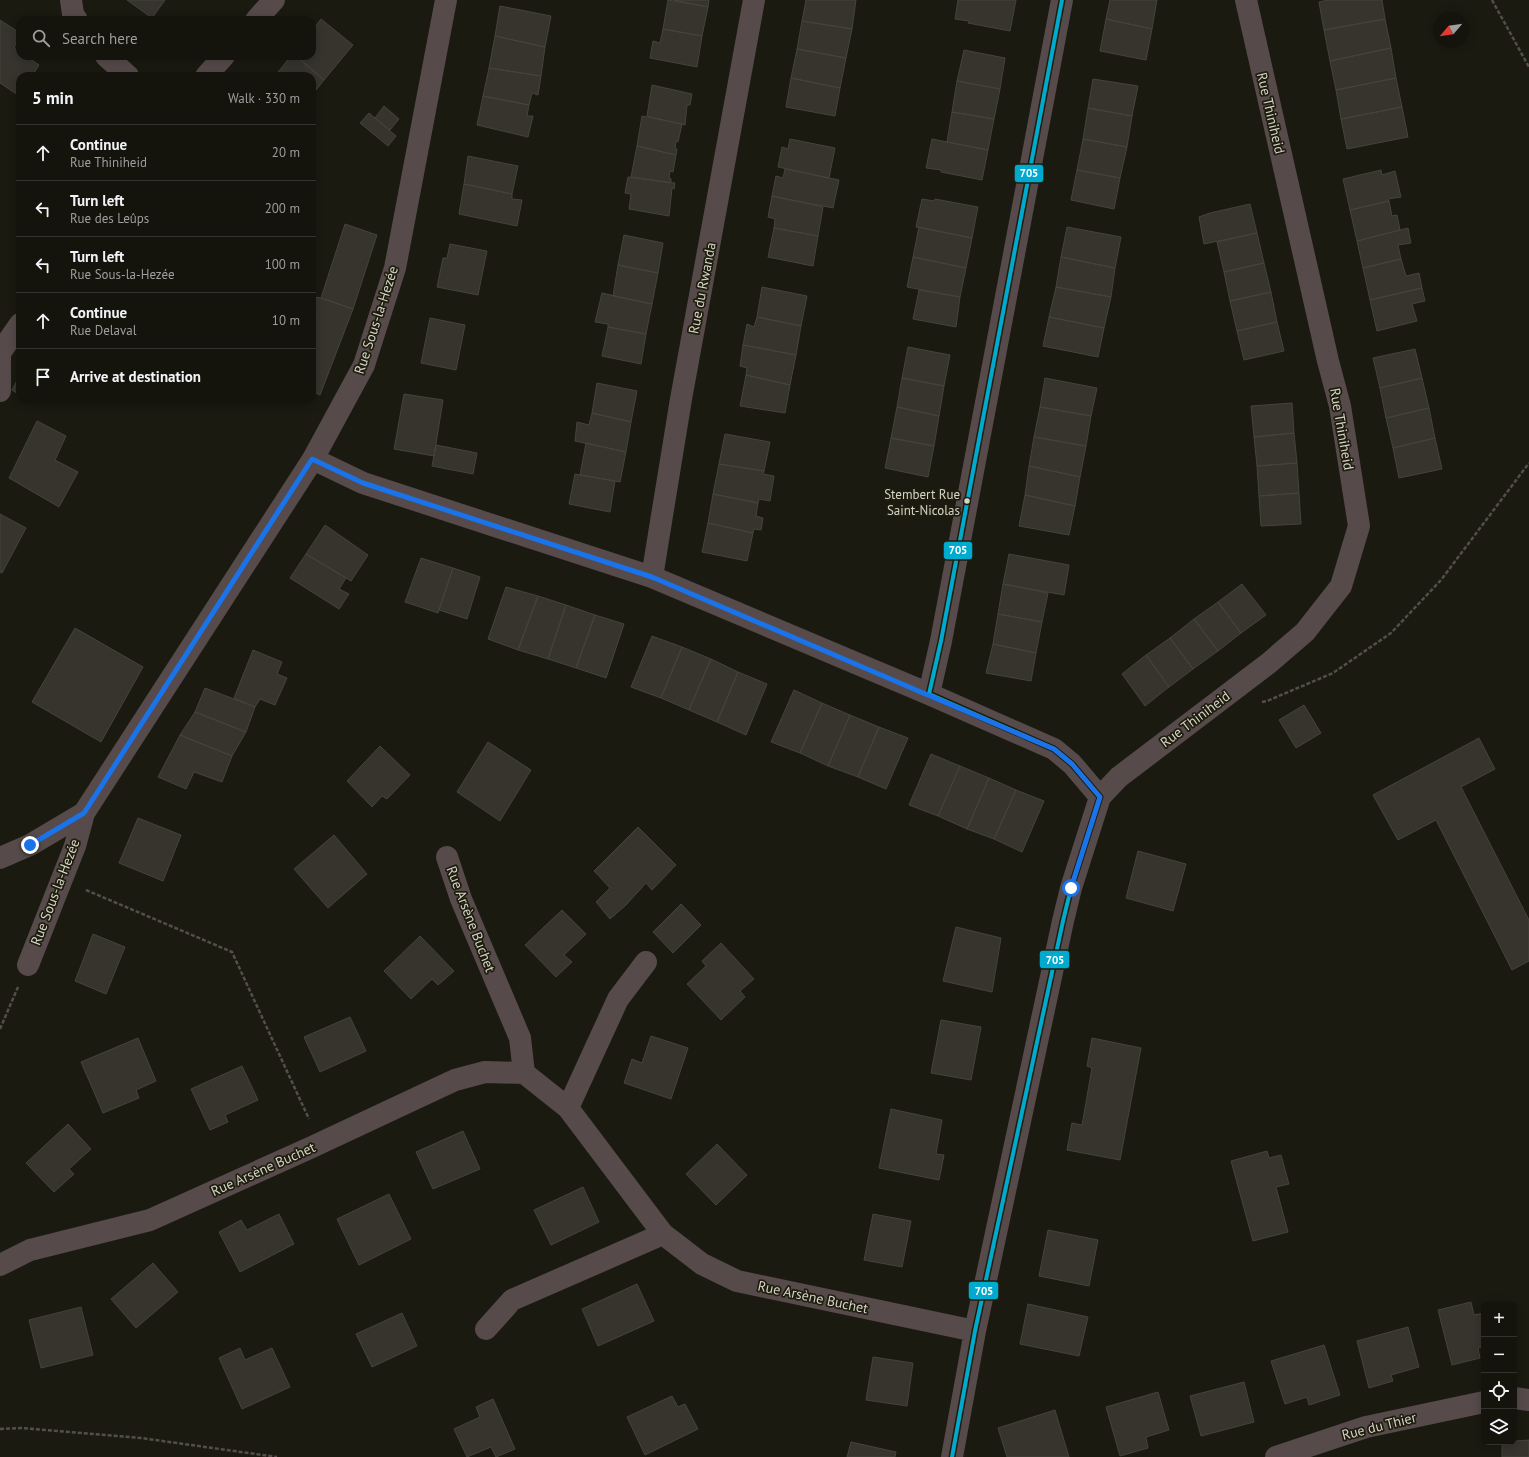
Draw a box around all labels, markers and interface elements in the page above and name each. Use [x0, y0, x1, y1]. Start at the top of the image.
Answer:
north arrow [1433, 12, 1469, 48]
search box [16, 16, 316, 60]
icon: search [30, 27, 52, 49]
text: Search here [62, 29, 138, 48]
street label: Rue Thiniheid [1253, 71, 1289, 155]
text: 5 min [32, 87, 73, 109]
text: Walk · 330 m [228, 90, 300, 107]
text: Continue [70, 135, 127, 154]
icon: ahead [32, 142, 54, 164]
text: 20 m [272, 144, 300, 161]
text: Rue Thiniheid [70, 154, 147, 171]
line badge: 705 [1014, 164, 1044, 183]
text: 705 [1020, 166, 1038, 180]
text: Turn left [70, 191, 124, 210]
icon: left [32, 198, 54, 220]
text: 200 m [265, 200, 300, 217]
text: Rue des Leûps [70, 210, 149, 227]
street label: Rue du Rwanda [684, 241, 720, 335]
text: Turn left [70, 247, 124, 266]
icon: left [32, 254, 54, 276]
text: 100 m [265, 256, 300, 273]
street label: Rue Sous-la-Hezée [350, 264, 402, 376]
text: Rue Sous-la-Hezée [70, 266, 175, 283]
text: Continue [70, 303, 127, 322]
icon: ahead [32, 310, 54, 332]
text: 10 m [272, 312, 300, 329]
text: Rue Delaval [70, 322, 137, 339]
icon: arrive [32, 366, 54, 388]
text: Arrive at destination [70, 367, 201, 386]
street label: Rue Thiniheid [1326, 387, 1358, 471]
place label: Stembert Rue Saint-Nicolas [884, 486, 960, 519]
marker: Stembert Rue Saint-Nicolas [962, 496, 972, 506]
line badge: 705 [943, 541, 973, 560]
text: 705 [949, 543, 967, 557]
street label: Rue Thiniheid [1157, 687, 1233, 751]
route end [21, 836, 39, 854]
street label: Rue Sous-la-Hezée [26, 836, 84, 948]
street label: Rue Arsène Buchet [443, 863, 500, 975]
route start [1062, 879, 1080, 897]
line badge: 705 [1039, 950, 1070, 969]
text: 705 [1046, 953, 1064, 967]
street label: Rue Arsène Buchet [208, 1138, 318, 1200]
street label: Rue Arsène Buchet [756, 1277, 870, 1318]
line badge: 705 [968, 1281, 999, 1300]
text: 705 [975, 1284, 993, 1298]
map controls [1481, 1301, 1517, 1445]
button: + [1481, 1301, 1517, 1337]
button: − [1481, 1337, 1517, 1373]
button: locate [1481, 1373, 1517, 1409]
street label: Rue du Thier [1340, 1408, 1418, 1444]
button: layers [1481, 1409, 1517, 1445]

